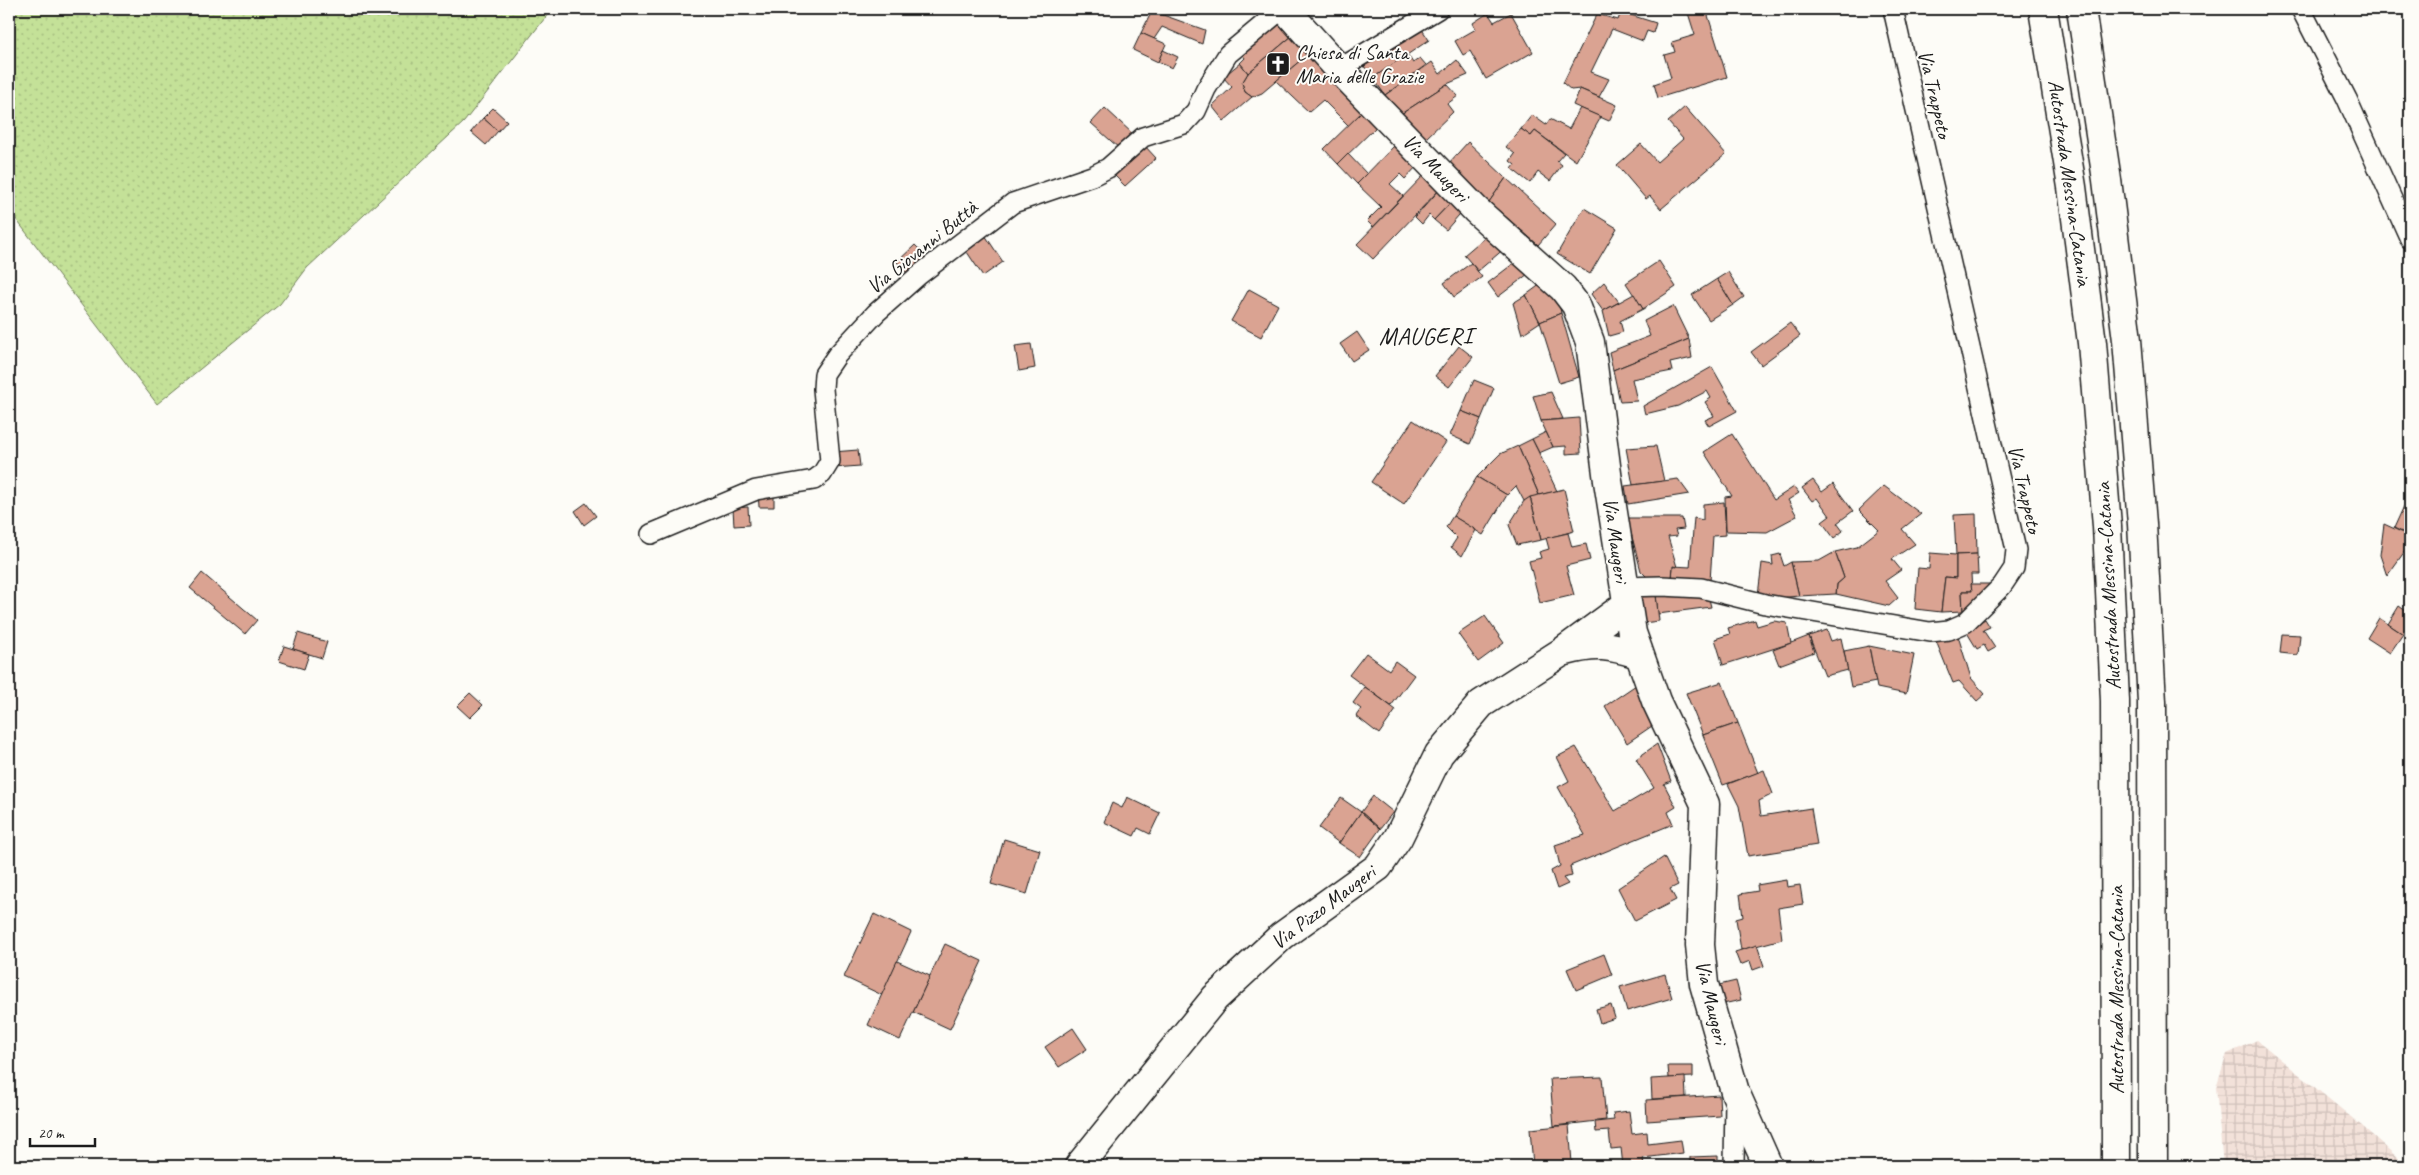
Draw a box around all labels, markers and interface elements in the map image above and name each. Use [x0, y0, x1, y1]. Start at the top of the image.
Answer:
place label: Chiesa di Santa Maria delle Grazie [1296, 39, 1424, 89]
street label: Via Trappeto [1912, 47, 1958, 143]
church icon: Chiesa di Santa Maria delle Grazie [1265, 51, 1291, 77]
street label: Autostrada Messina-Catania [2043, 78, 2098, 290]
street label: Via Maugeri [1397, 128, 1477, 210]
street label: Via Giovanni Buttà [861, 193, 984, 299]
district label: MAUGERI [1379, 321, 1477, 351]
street label: Via Trappeto [2002, 442, 2048, 538]
street label: Autostrada Messina-Catania [2089, 480, 2126, 691]
street label: Via Maugeri [1597, 496, 1635, 587]
street label: Via Pizzo Maugeri [1266, 857, 1383, 955]
street label: Autostrada Messina-Catania [2103, 884, 2129, 1094]
street label: Via Maugeri [1690, 958, 1735, 1049]
scale bar [30, 1115, 95, 1147]
text: 20 m [38, 1124, 65, 1143]

